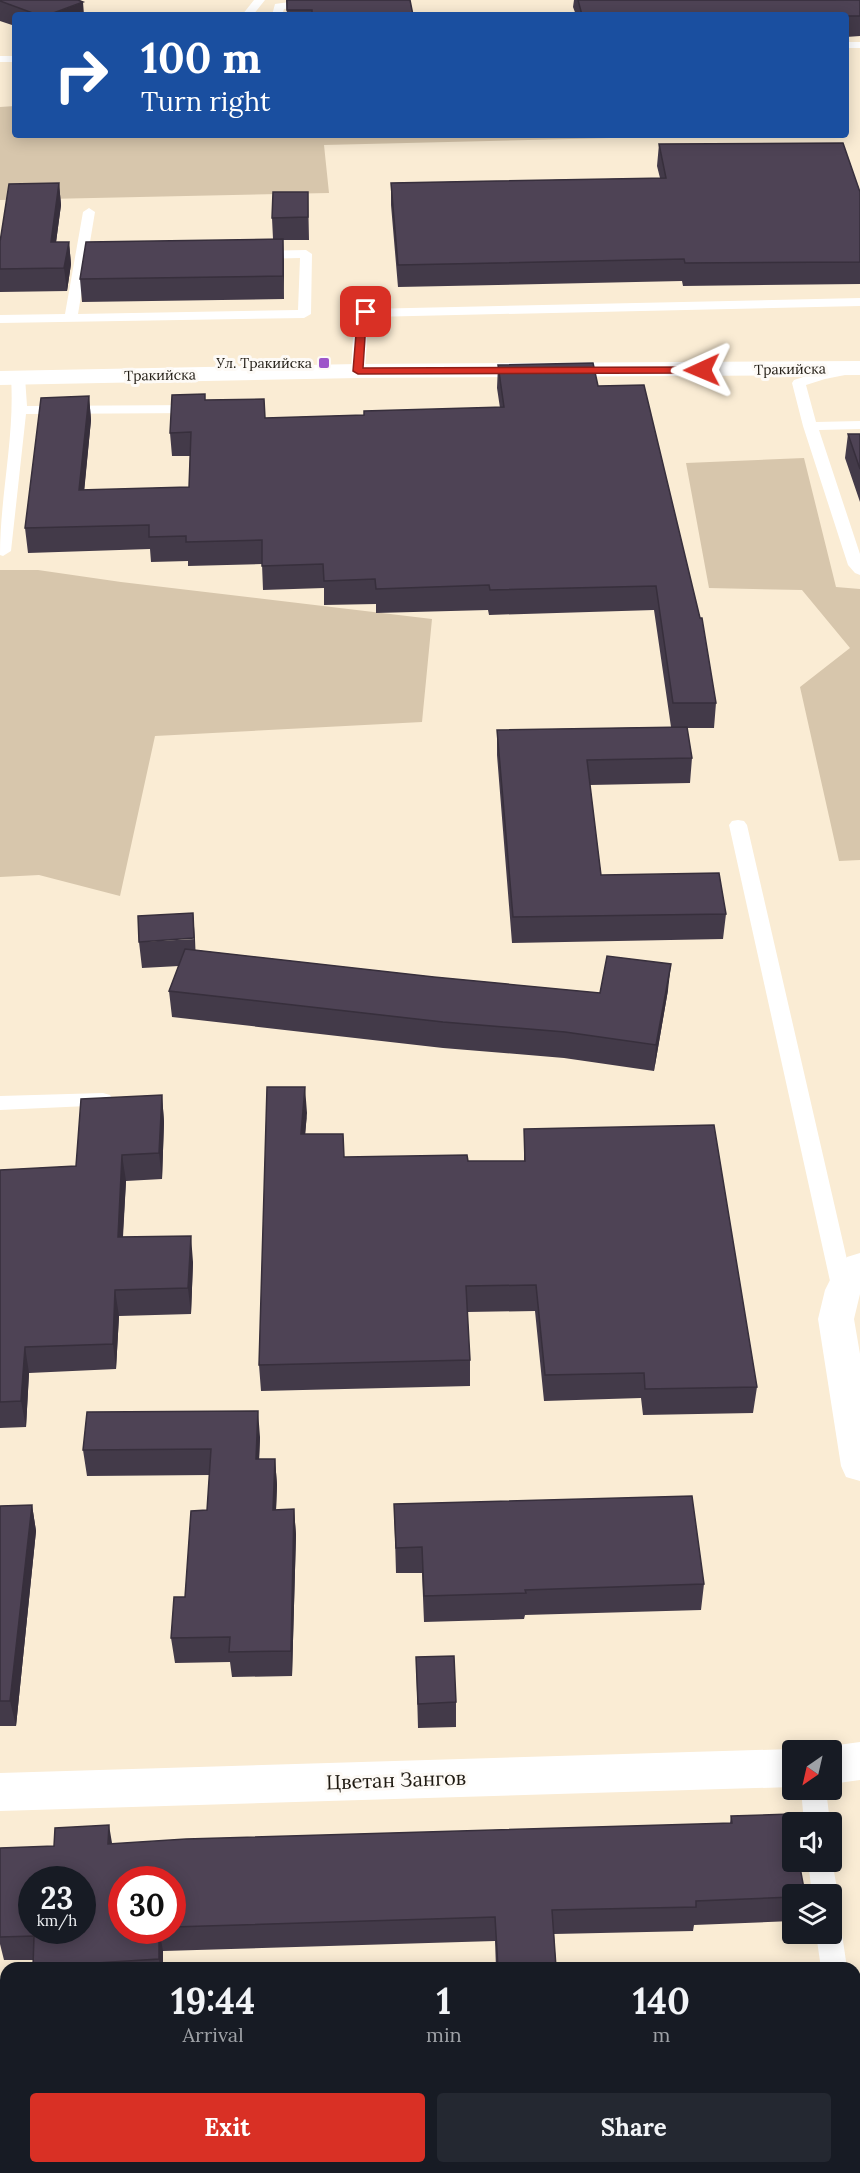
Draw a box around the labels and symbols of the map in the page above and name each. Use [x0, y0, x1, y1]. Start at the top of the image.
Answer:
pin [340, 286, 391, 337]
position arrow [670, 338, 734, 402]
place label: Ул. Тракийска [215, 354, 312, 372]
marker: Ул. Тракийска [317, 356, 331, 370]
street label: Тракийска [754, 359, 826, 379]
street label: Тракийска [124, 365, 196, 385]
north arrow [782, 1740, 842, 1800]
street label: Цветан Зангов [326, 1765, 466, 1794]
speed limit sign: 30 [108, 1866, 186, 1944]

